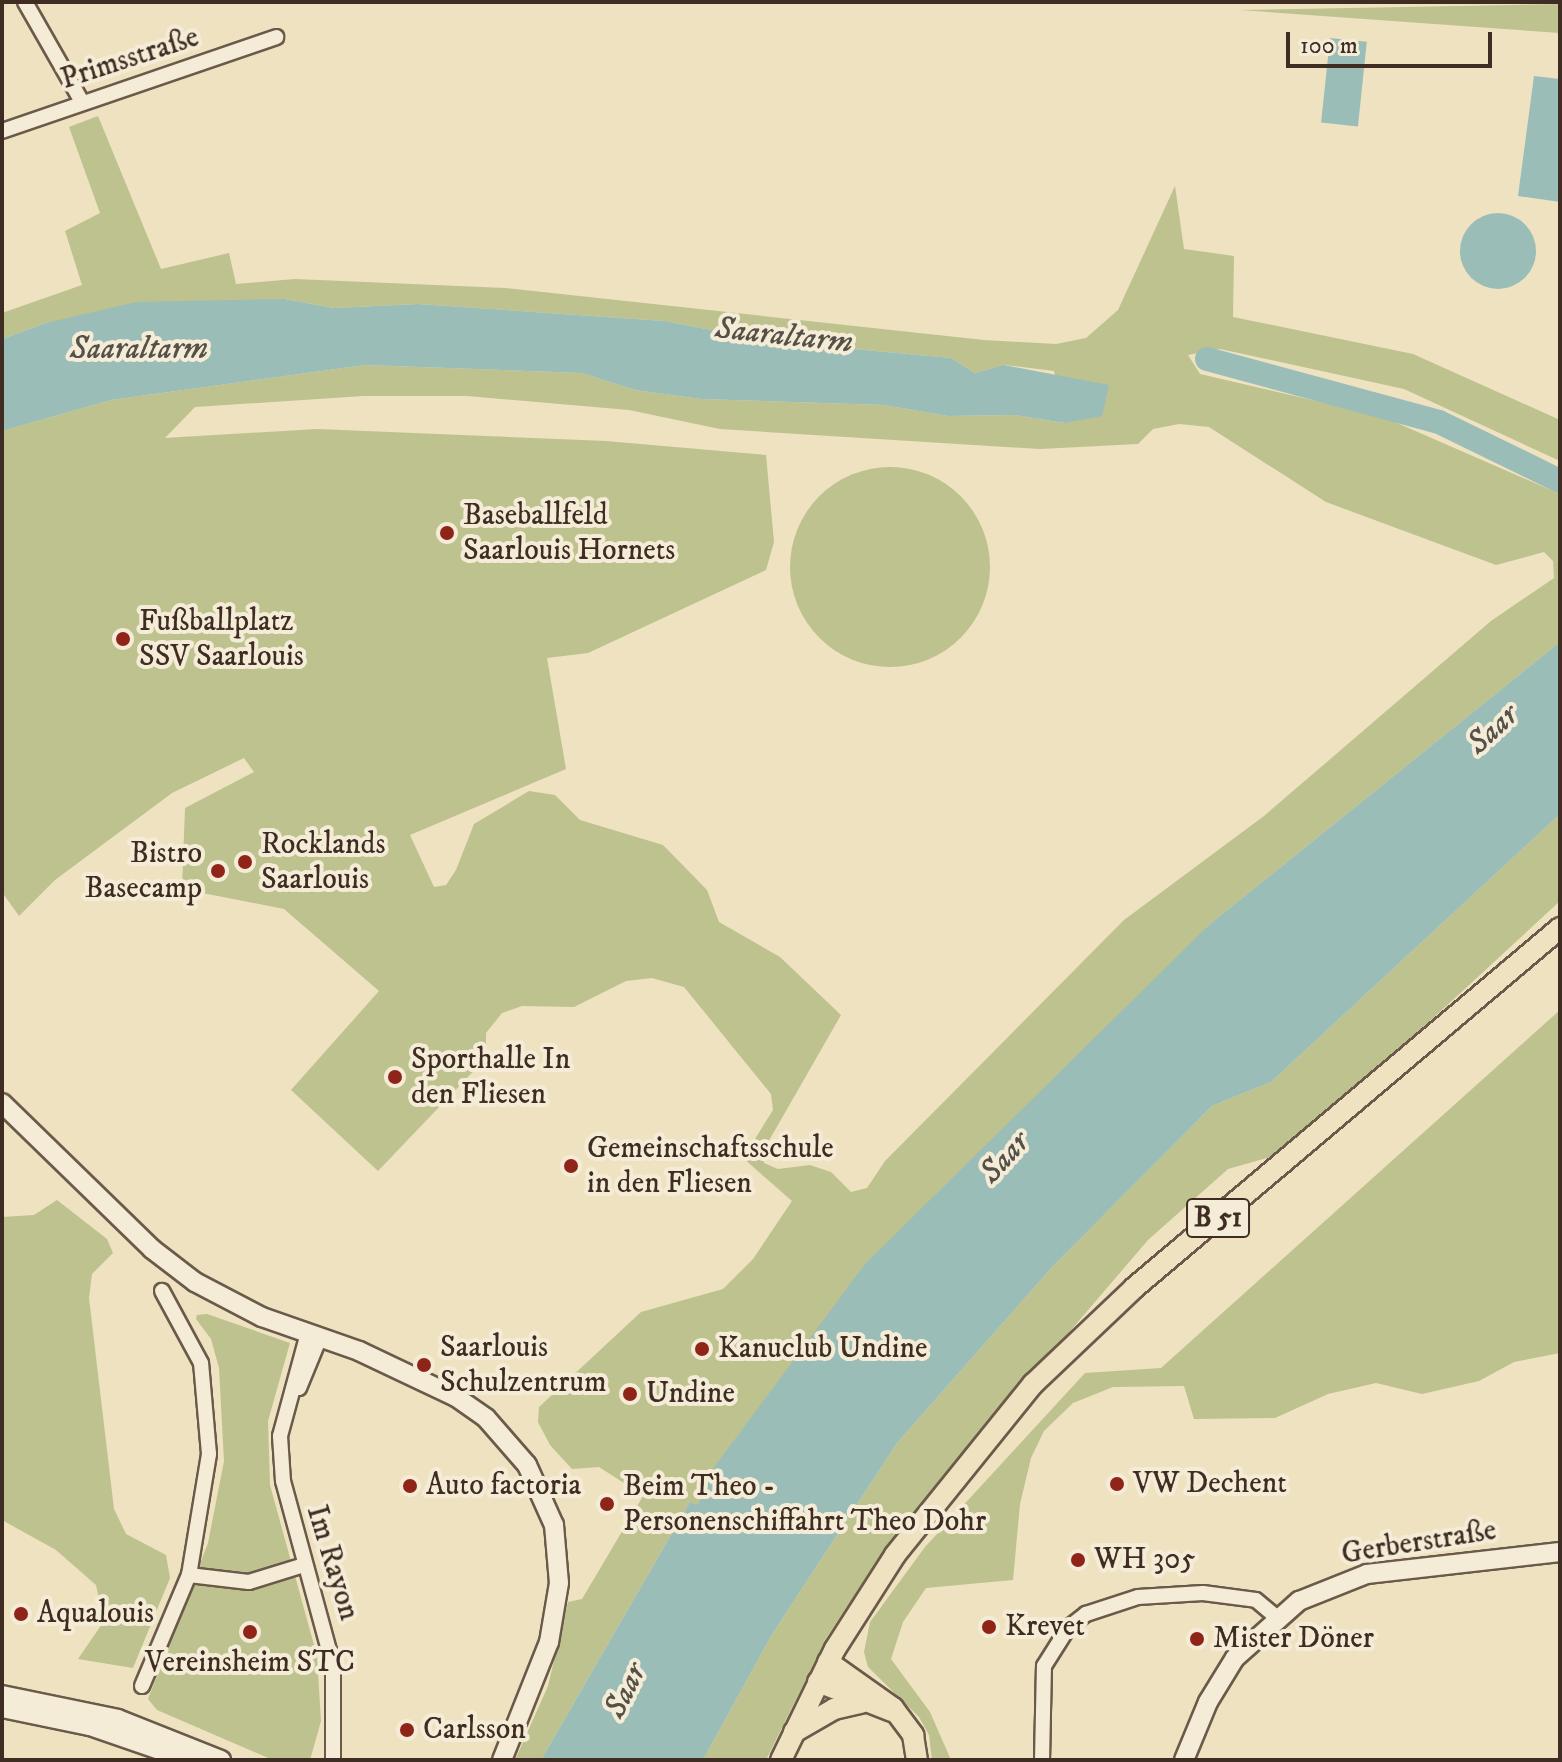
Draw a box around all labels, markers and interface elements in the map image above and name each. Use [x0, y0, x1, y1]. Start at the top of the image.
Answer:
scale bar [1290, 16, 1496, 66]
street label: Primsstraße [56, 20, 204, 98]
text: 100 m [1300, 31, 1358, 61]
water label: Saaraltarm [713, 310, 855, 362]
water label: Saaraltarm [70, 330, 208, 368]
place label: Baseballfeld Saarlouis Hornets [463, 498, 675, 568]
marker: Baseballfeld Saarlouis Hornets [438, 524, 456, 542]
place label: Fußballplatz SSV Saarlouis [139, 604, 304, 674]
marker: Fußballplatz SSV Saarlouis [114, 630, 132, 648]
water label: Saar [1459, 697, 1527, 763]
place label: Rocklands Saarlouis [261, 827, 386, 898]
place label: Bistro Basecamp [85, 836, 202, 906]
marker: Rocklands Saarlouis [236, 853, 254, 871]
marker: Bistro Basecamp [209, 862, 227, 880]
place label: Sporthalle In den Fliesen [411, 1042, 570, 1112]
marker: Sporthalle In den Fliesen [386, 1068, 404, 1086]
water label: Saar [972, 1124, 1038, 1192]
place label: Gemeinschaftsschule in den Fliesen [587, 1131, 834, 1202]
marker: Gemeinschaftsschule in den Fliesen [562, 1157, 580, 1175]
road number: B 51 [1186, 1194, 1250, 1242]
place label: Saarlouis Schulzentrum [440, 1330, 606, 1400]
place label: Kanuclub Undine [718, 1331, 927, 1367]
marker: Kanuclub Undine [693, 1340, 711, 1358]
marker: Saarlouis Schulzentrum [415, 1356, 433, 1374]
place label: Undine [646, 1376, 735, 1412]
marker: Undine [621, 1385, 639, 1403]
place label: VW Dechent [1133, 1466, 1287, 1502]
place label: Auto factoria [426, 1468, 581, 1504]
place label: Beim Theo - Personenschiffahrt Theo Dohr [623, 1469, 986, 1540]
marker: VW Dechent [1108, 1475, 1126, 1493]
marker: Auto factoria [401, 1477, 419, 1495]
marker: Beim Theo - Personenschiffahrt Theo Dohr [598, 1495, 616, 1513]
street label: Im Rayon [298, 1501, 366, 1625]
street label: Gerberstraße [1339, 1513, 1499, 1573]
place label: WH 305 [1094, 1542, 1195, 1578]
marker: WH 305 [1069, 1551, 1087, 1569]
place label: Aqualouis [37, 1596, 154, 1632]
marker: Aqualouis [12, 1605, 30, 1623]
place label: Krevet [1005, 1609, 1085, 1645]
marker: Krevet [980, 1618, 998, 1636]
place label: Mister Döner [1213, 1621, 1374, 1657]
marker: Vereinsheim STC [241, 1623, 259, 1641]
marker: Mister Döner [1188, 1630, 1206, 1648]
place label: Vereinsheim STC [145, 1645, 355, 1681]
water label: Saar [596, 1657, 656, 1725]
place label: Carlsson [423, 1712, 526, 1748]
marker: Carlsson [398, 1721, 416, 1739]

